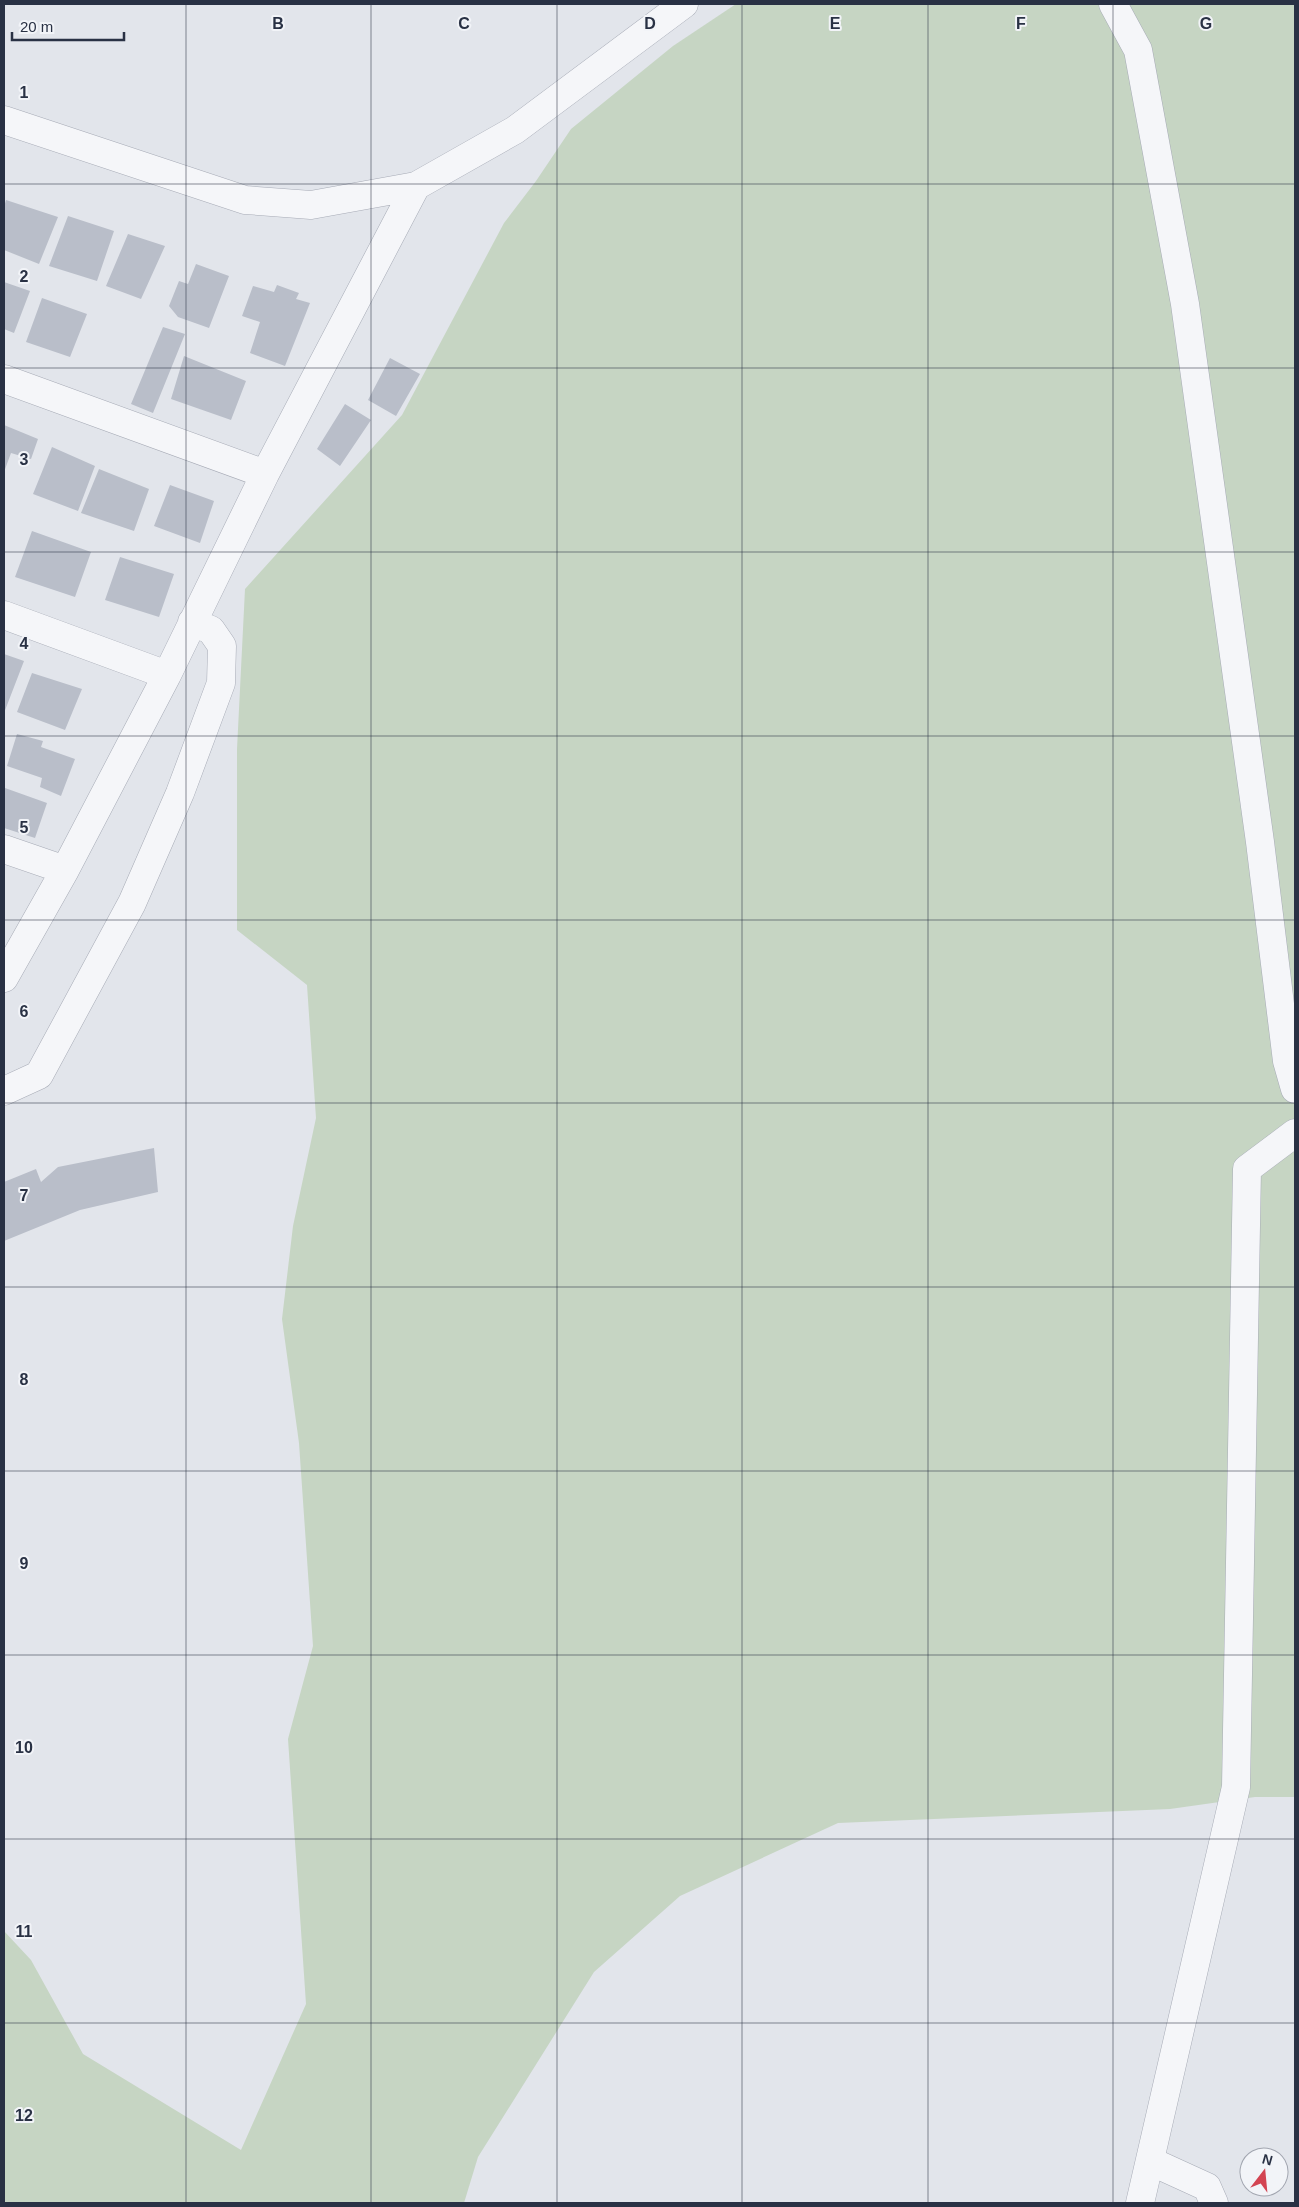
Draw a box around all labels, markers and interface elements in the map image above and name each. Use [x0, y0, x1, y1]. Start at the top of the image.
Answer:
scale bar [12, 10, 125, 42]
text: B [272, 15, 284, 32]
text: C [458, 15, 470, 32]
text: D [644, 15, 656, 32]
text: E [830, 15, 841, 32]
text: F [1016, 15, 1026, 32]
text: G [1200, 15, 1212, 32]
text: 20 m [20, 18, 53, 35]
text: 1 [20, 84, 29, 101]
text: 2 [20, 268, 29, 285]
text: 3 [20, 451, 29, 468]
text: 4 [20, 635, 29, 652]
text: 5 [20, 819, 29, 836]
text: 6 [20, 1003, 29, 1020]
text: 7 [20, 1187, 29, 1204]
text: 8 [20, 1371, 29, 1388]
text: 9 [20, 1555, 29, 1572]
text: 10 [15, 1739, 33, 1756]
text: 11 [16, 1923, 33, 1940]
text: 12 [15, 2107, 33, 2124]
north arrow [1239, 2147, 1289, 2197]
text: N [1261, 2150, 1275, 2169]

